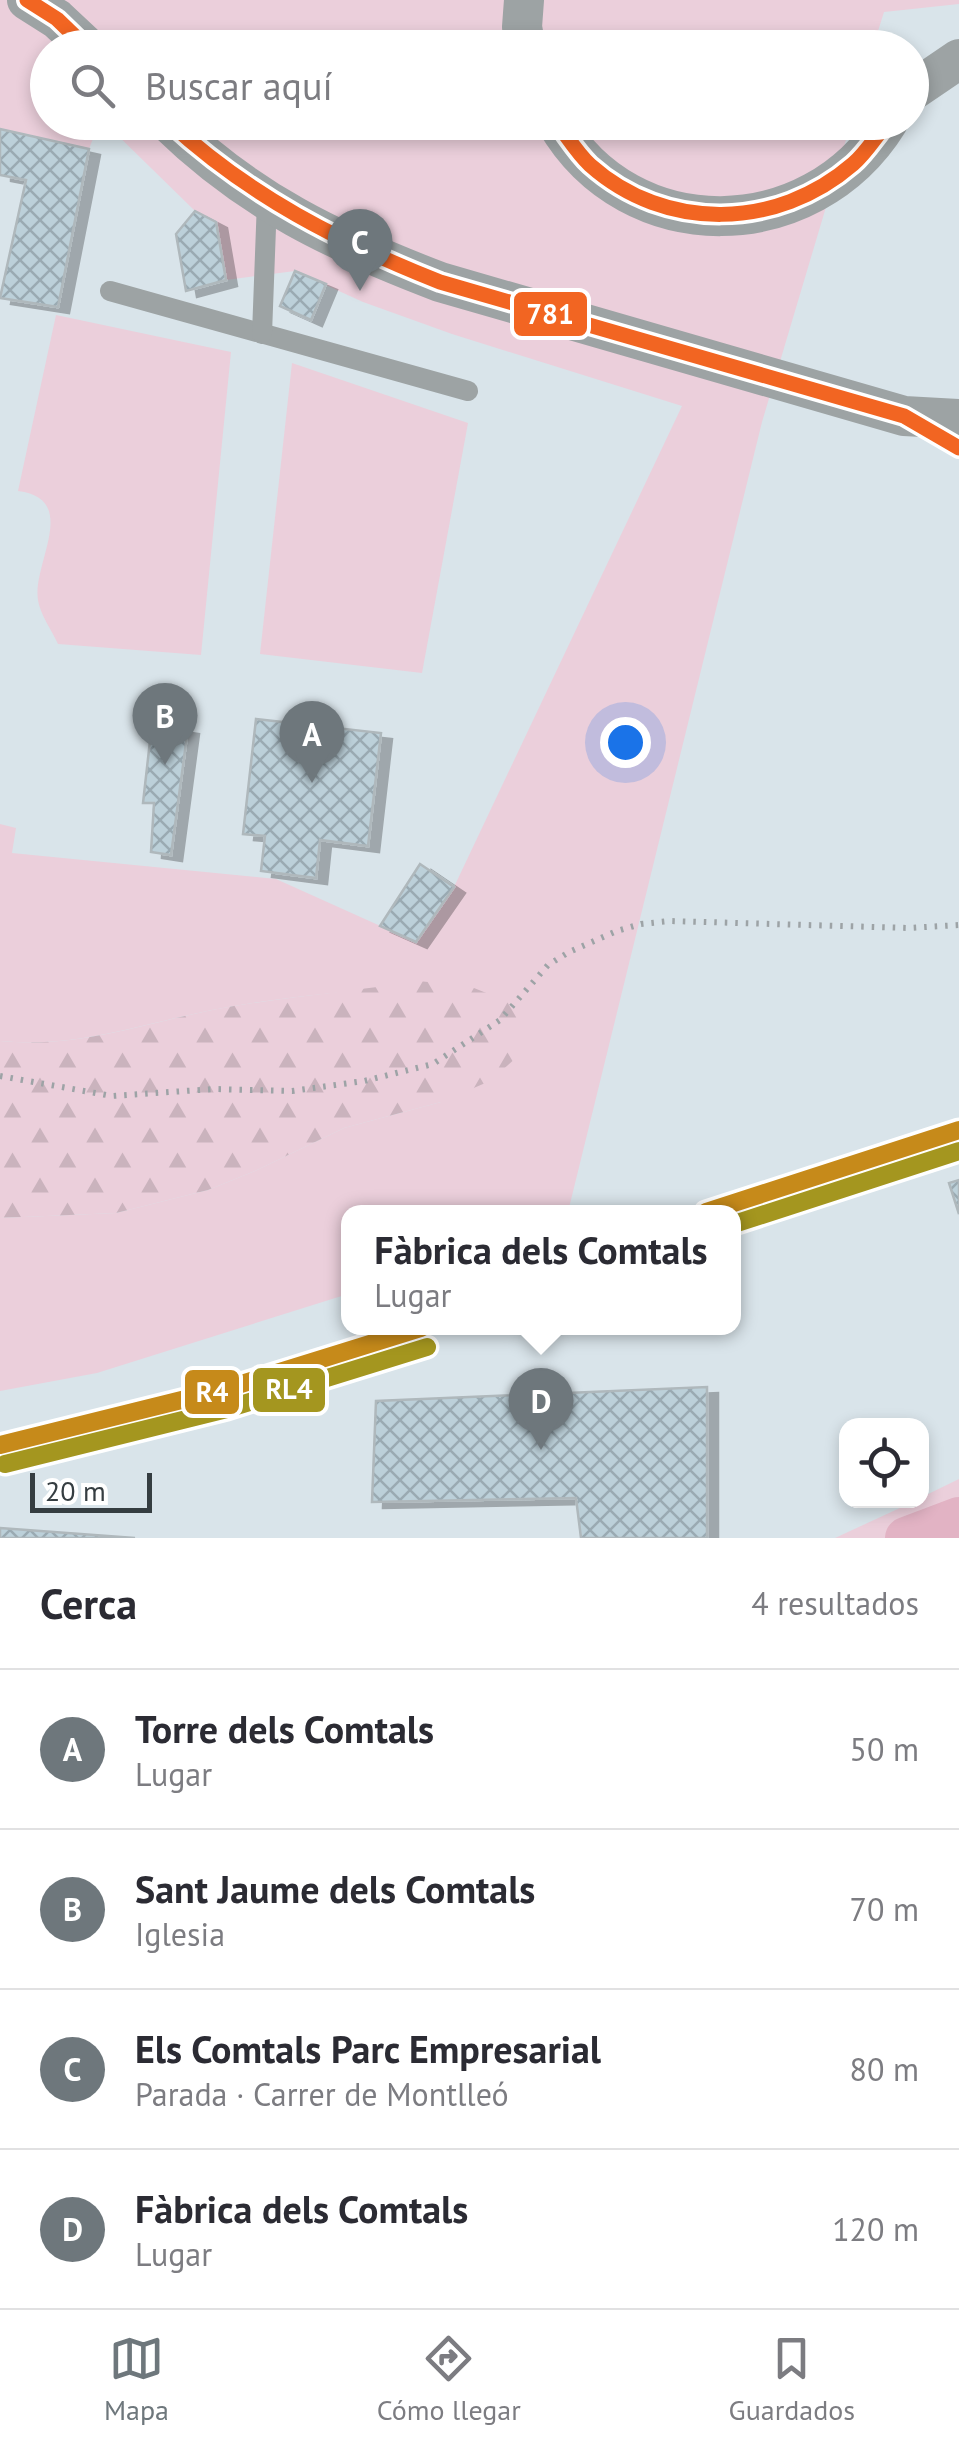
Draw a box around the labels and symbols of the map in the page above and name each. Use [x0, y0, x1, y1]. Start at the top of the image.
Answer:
pin: C [328, 208, 392, 291]
line badge: 781 [512, 290, 589, 338]
text: 781 [526, 295, 574, 332]
pin: B [132, 682, 198, 765]
pin: A [280, 700, 344, 783]
your location [600, 717, 651, 768]
line badge: RL4 [251, 1366, 327, 1414]
line badge: R4 [183, 1368, 241, 1416]
pin: D [508, 1368, 574, 1450]
text: RL4 [265, 1370, 313, 1407]
text: R4 [196, 1373, 228, 1410]
scale bar [30, 1468, 152, 1512]

